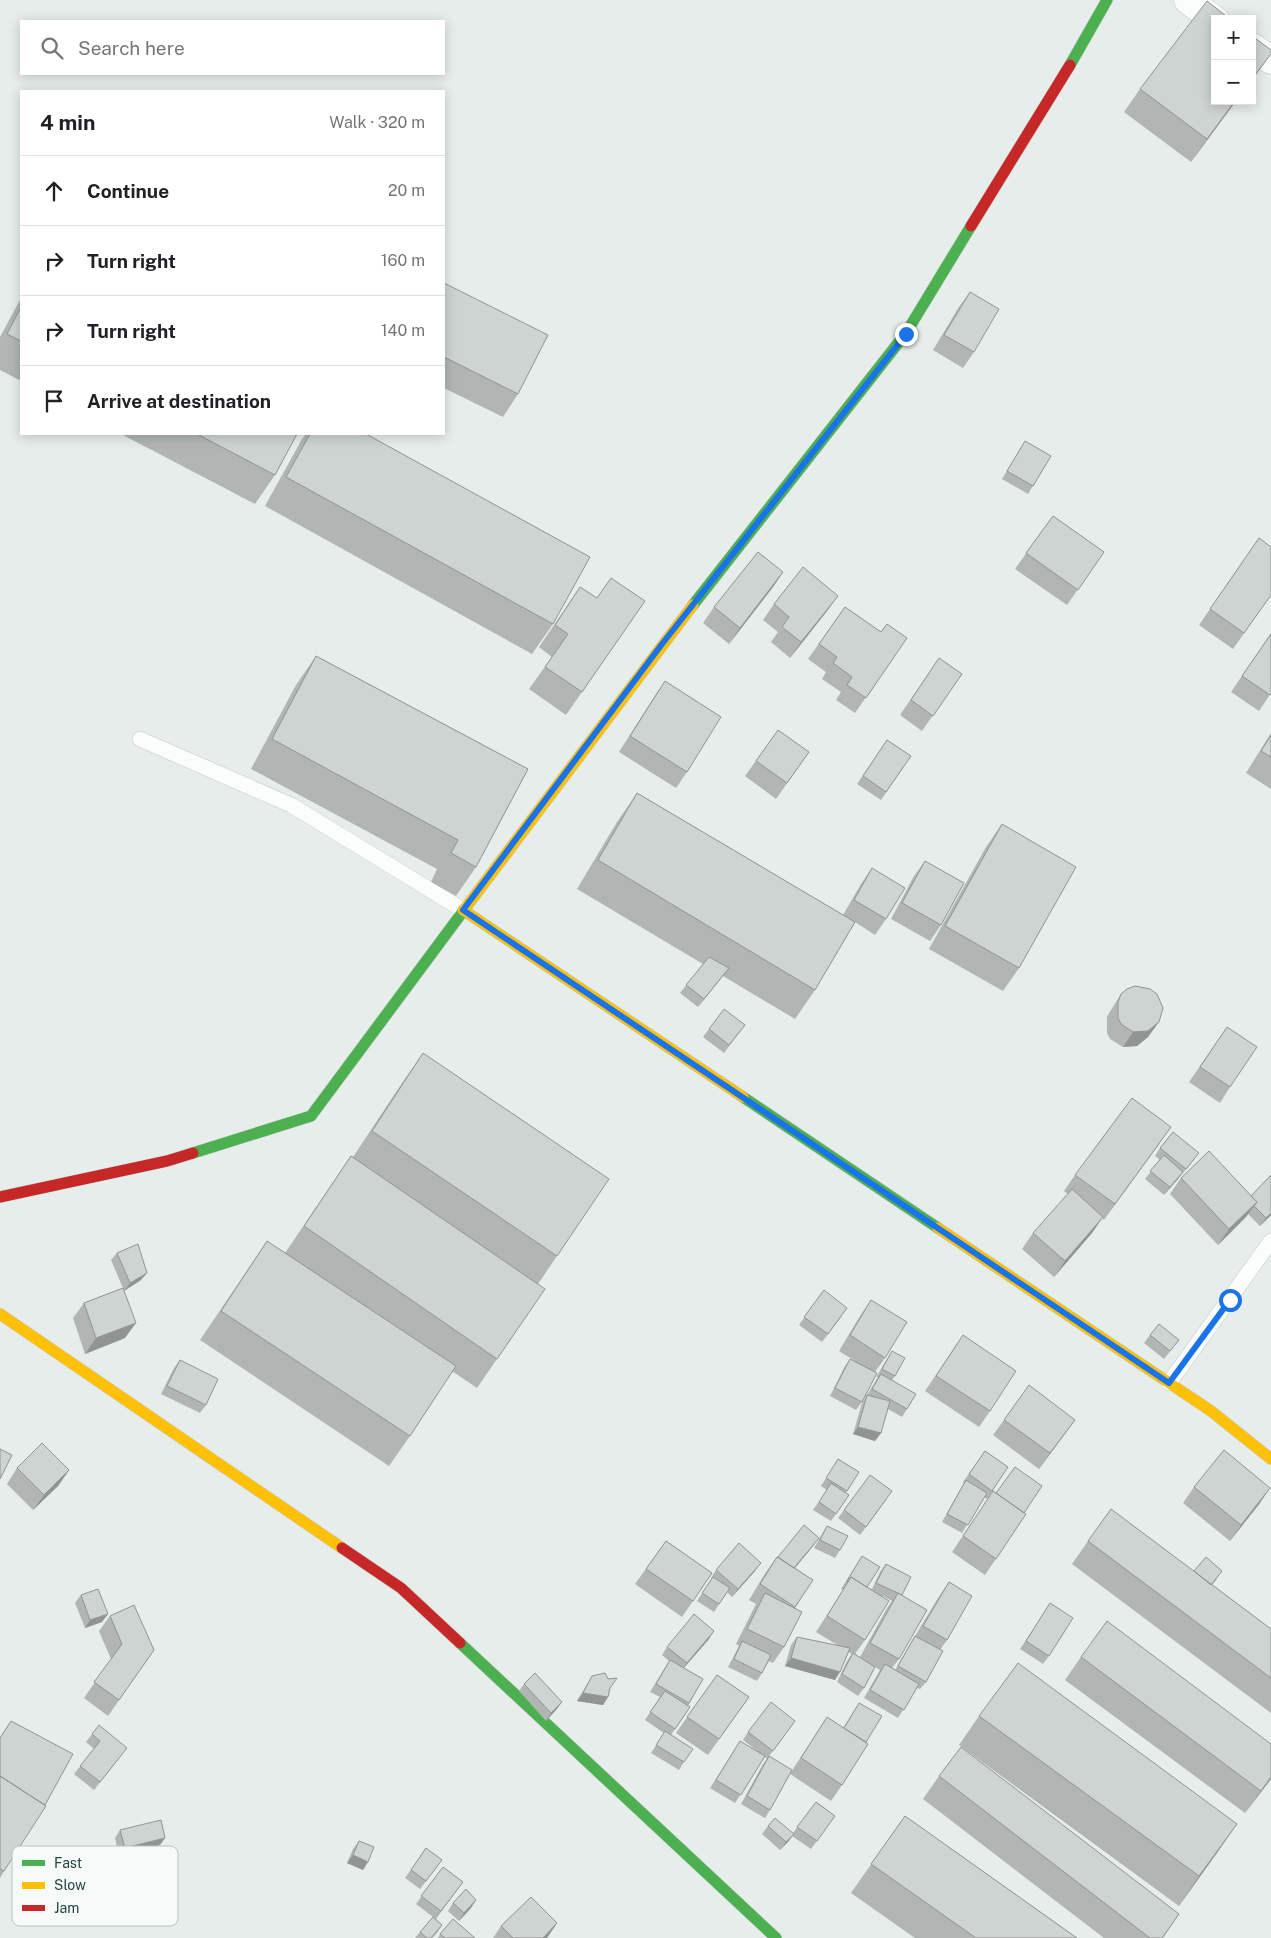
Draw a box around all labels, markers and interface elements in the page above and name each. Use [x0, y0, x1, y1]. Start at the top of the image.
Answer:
map controls [1211, 15, 1256, 105]
button: + [1211, 15, 1256, 60]
search box [20, 20, 445, 75]
icon: search [38, 34, 66, 62]
text: Search here [78, 37, 185, 59]
button: − [1211, 60, 1256, 105]
text: 4 min [40, 110, 95, 135]
text: Walk · 320 m [329, 113, 425, 132]
icon: ahead [40, 177, 68, 205]
text: Continue [87, 180, 169, 202]
text: 20 m [388, 181, 425, 200]
icon: right [40, 247, 68, 275]
text: Turn right [87, 250, 176, 272]
text: 160 m [381, 251, 425, 270]
icon: right [40, 317, 68, 345]
text: Turn right [87, 320, 176, 342]
text: 140 m [381, 321, 425, 340]
route end [895, 323, 918, 346]
icon: arrive [40, 387, 68, 415]
text: Arrive at destination [87, 390, 271, 412]
route start [1219, 1289, 1242, 1312]
legend [12, 1846, 178, 1926]
text: Fast [54, 1855, 82, 1871]
text: Slow [54, 1877, 86, 1893]
text: Jam [54, 1900, 79, 1916]

